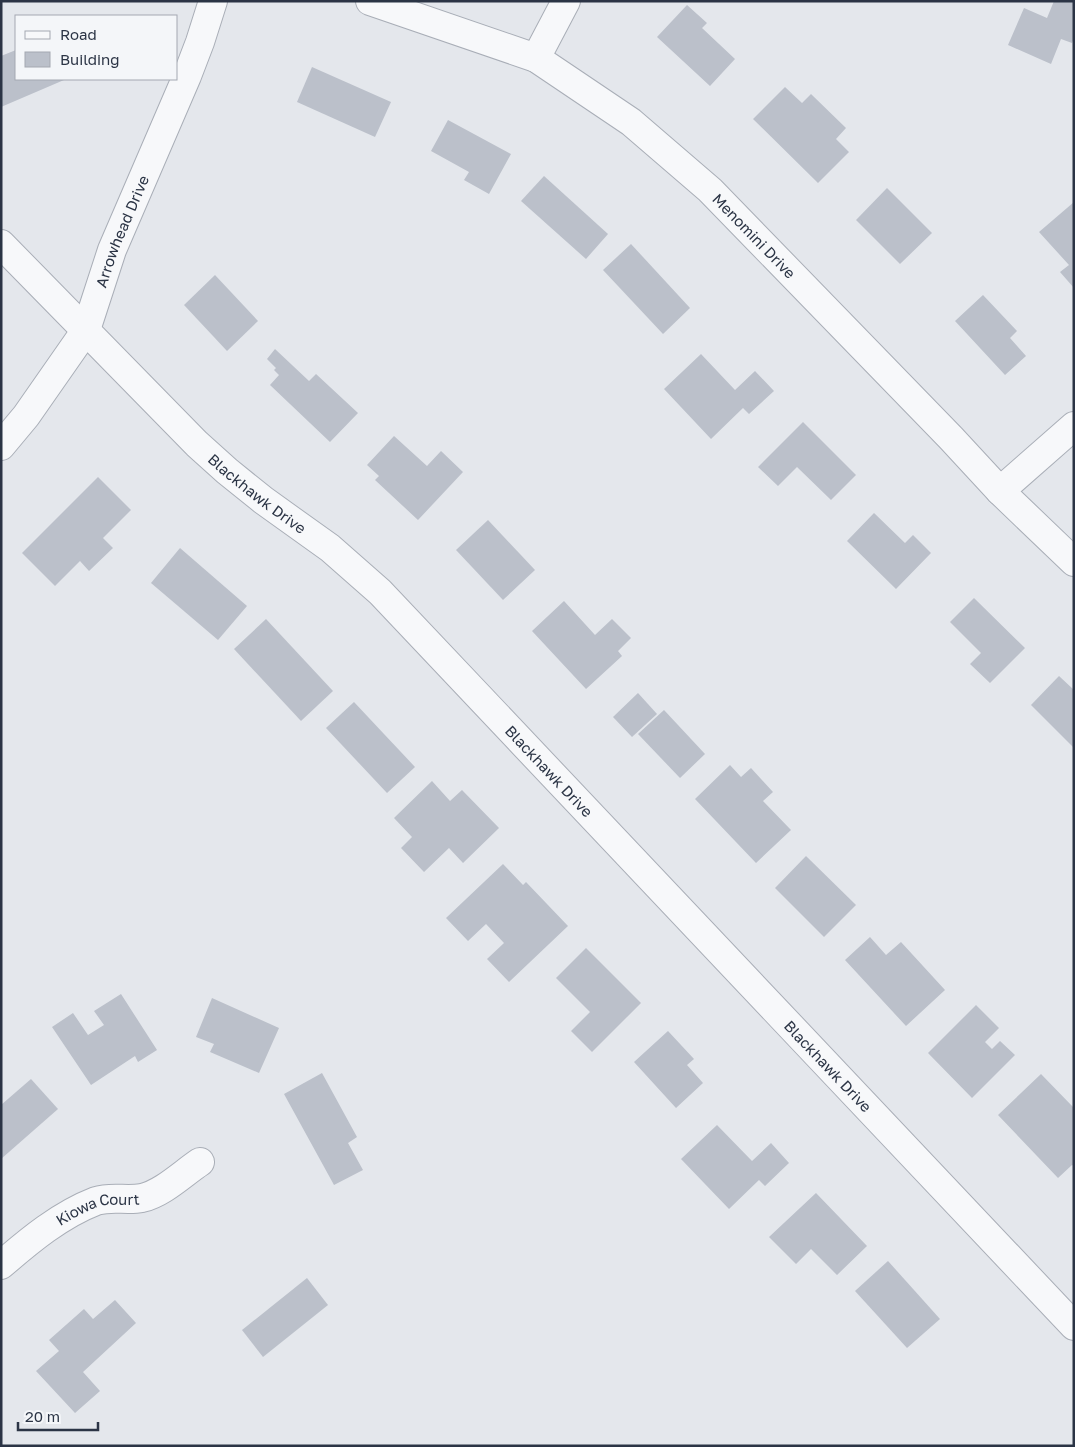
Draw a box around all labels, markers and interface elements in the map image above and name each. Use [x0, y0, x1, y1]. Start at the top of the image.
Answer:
legend [15, 15, 178, 80]
text: Road [60, 25, 97, 43]
text: Building [60, 50, 120, 68]
street label: Arrowhead Drive [91, 172, 152, 290]
street label: Menomini Drive [709, 189, 800, 282]
street label: Blackhawk Drive [205, 450, 310, 537]
street label: Blackhawk Drive [502, 722, 597, 821]
street label: Blackhawk Drive [781, 1017, 876, 1116]
street label: Kiowa Court [52, 1190, 140, 1229]
scale bar [18, 1400, 98, 1432]
text: 20 m [25, 1407, 60, 1425]

